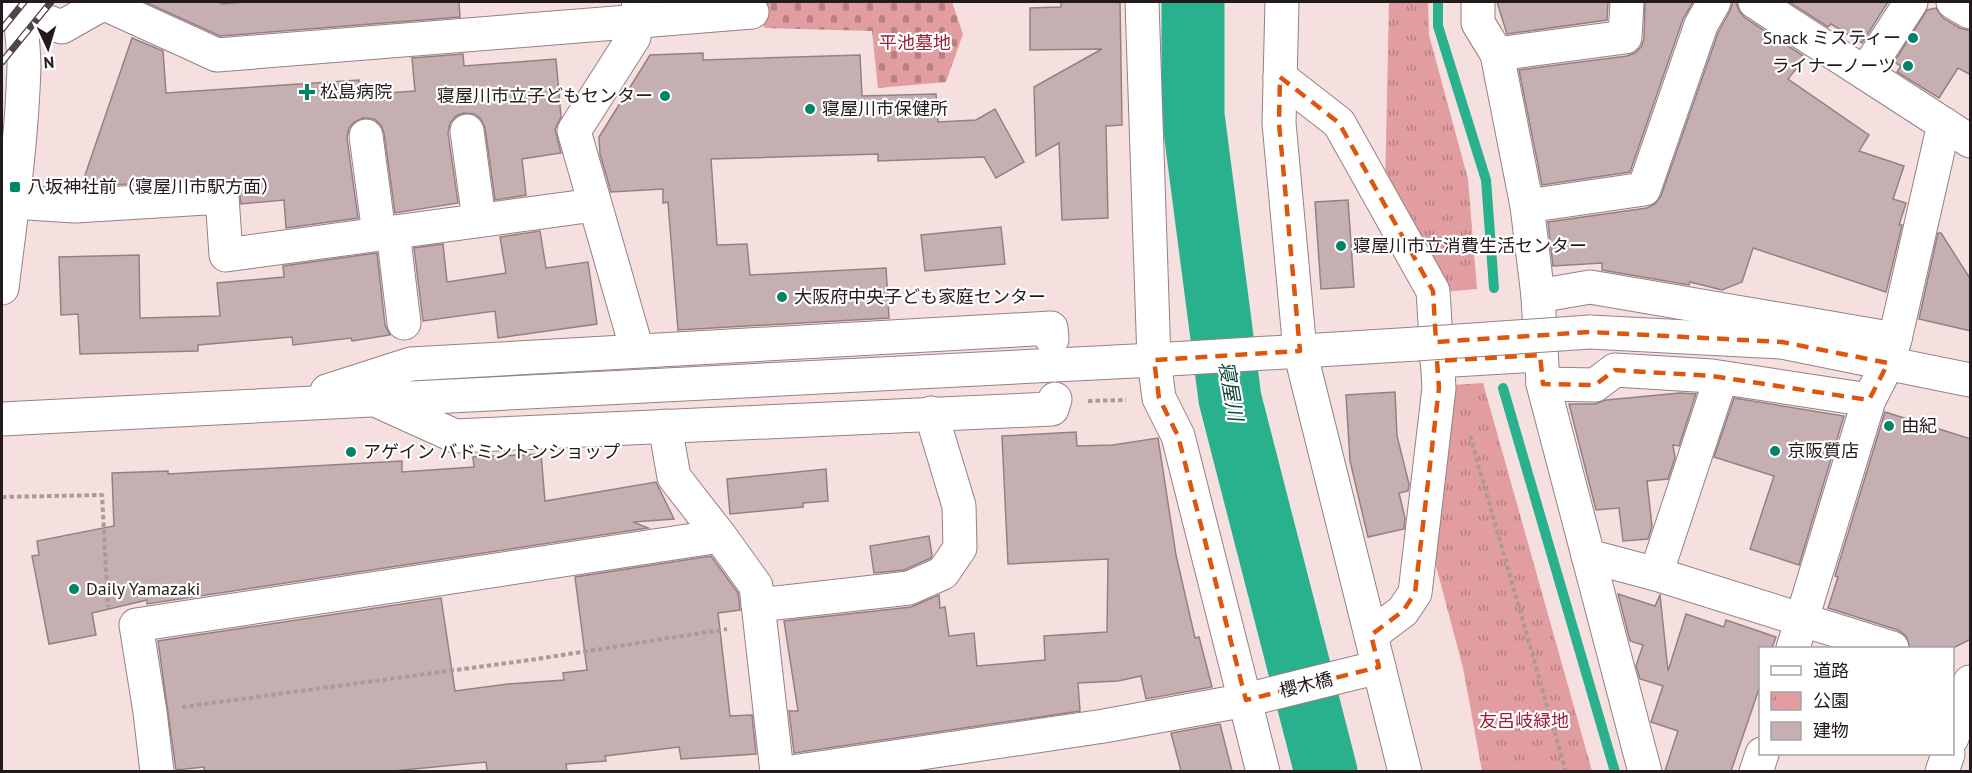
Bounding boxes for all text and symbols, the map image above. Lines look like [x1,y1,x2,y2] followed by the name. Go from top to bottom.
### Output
[18,18,78,78] north arrow
[1763,26,1901,49] place label: Snack ミスティー
[879,31,951,54] park label: 平池墓地
[1906,31,1920,45] marker: Snack ミスティー
[43,53,55,73] text: N
[1772,54,1896,77] place label: ライナーノーツ
[1901,59,1915,73] marker: ライナーノーツ
[320,80,392,103] place label: 松島病院
[298,83,316,101] marker: 松島病院
[437,84,653,107] place label: 寝屋川市立子どもセンター
[658,89,672,103] marker: 寝屋川市立子どもセンター
[822,97,948,120] place label: 寝屋川市保健所
[803,102,817,116] marker: 寝屋川市保健所
[27,175,279,198] place label: 八坂神社前（寝屋川市駅方面）
[8,180,22,194] marker: 八坂神社前（寝屋川市駅方面）
[1353,234,1587,257] place label: 寝屋川市立消費生活センター
[1334,239,1348,253] marker: 寝屋川市立消費生活センター
[794,285,1046,308] place label: 大阪府中央子ども家庭センター
[775,290,789,304] marker: 大阪府中央子ども家庭センター
[1213,359,1249,425] water label: 寝屋川
[1901,414,1937,437] place label: 由紀
[1882,419,1896,433] marker: 由紀
[1787,439,1859,462] place label: 京阪質店
[363,440,620,463] place label: アゲイン バドミントンショップ
[1768,444,1782,458] marker: 京阪質店
[344,445,358,459] marker: アゲイン バドミントンショップ
[86,577,200,600] place label: Daily Yamazaki
[67,582,81,596] marker: Daily Yamazaki
[1759,647,1954,755] legend
[1813,659,1849,682] text: 道路
[1277,667,1335,702] street label: 櫻木橋
[1813,689,1849,712] text: 公園
[1479,709,1569,732] park label: 友呂岐緑地
[1813,719,1849,742] text: 建物

